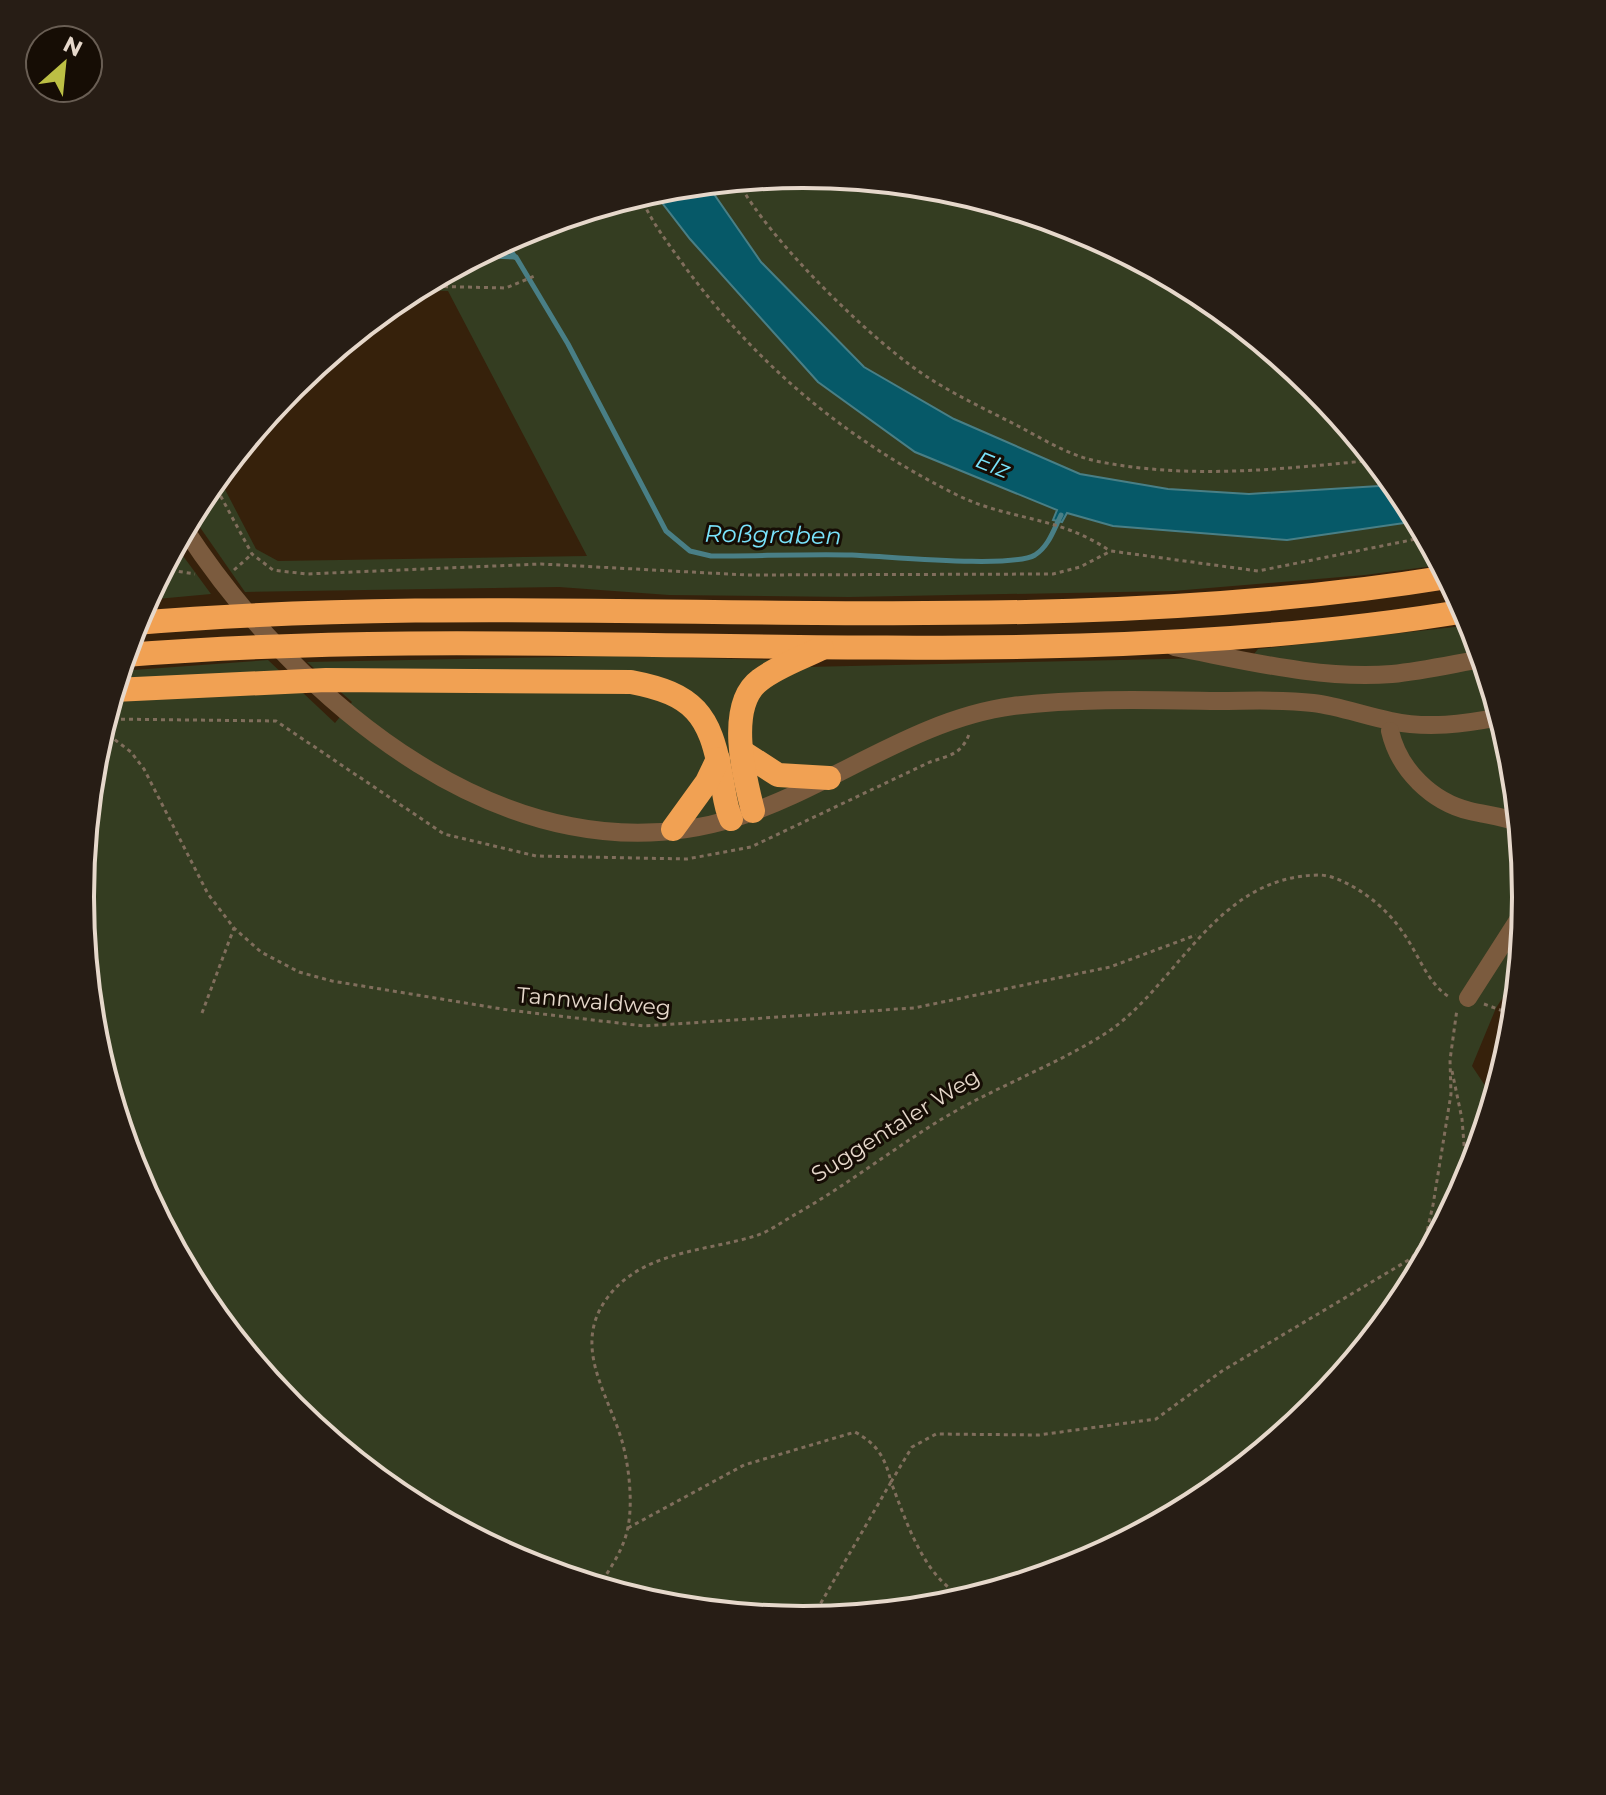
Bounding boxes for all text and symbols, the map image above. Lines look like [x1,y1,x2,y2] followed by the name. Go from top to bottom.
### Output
[24,24,104,104] north arrow
[59,31,87,63] text: N
[972,445,1015,485] water label: Elz
[704,519,842,550] water label: Roßgraben
[516,981,672,1022] street label: Tannwaldweg
[806,1063,984,1188] street label: Suggentaler Weg

